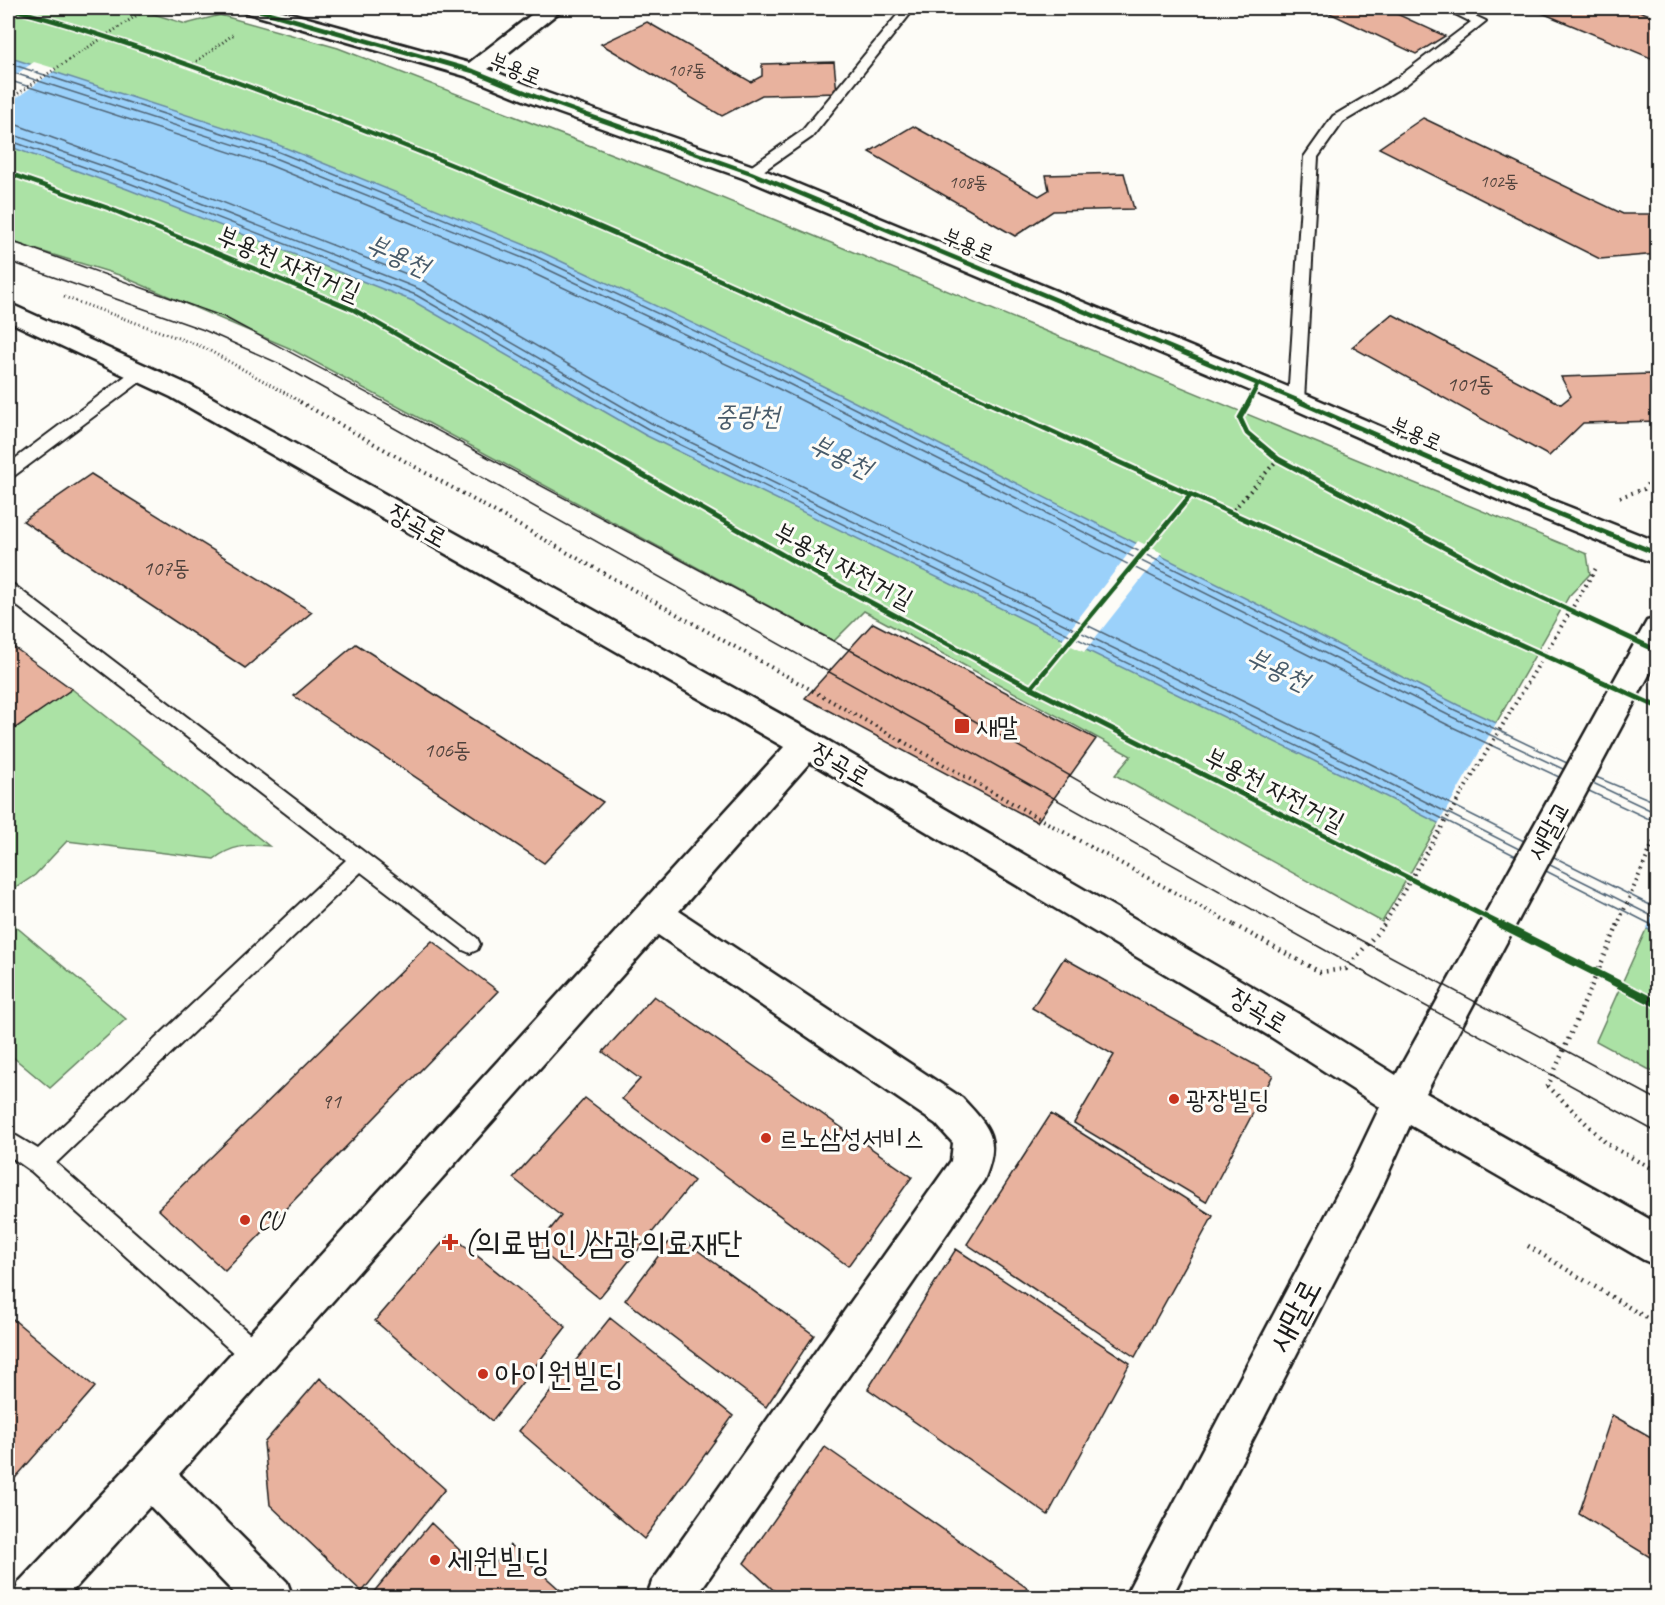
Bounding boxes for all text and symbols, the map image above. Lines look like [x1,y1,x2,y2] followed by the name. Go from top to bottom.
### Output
[486,46,545,92] street label: 부용로
[668,59,706,81] house number: 107동
[1480,170,1518,192] house number: 102동
[949,171,987,193] house number: 108동
[212,218,366,309] street label: 부용천 자전거길
[939,222,999,268] street label: 부용로
[361,226,437,285] water label: 부용천
[1446,370,1494,398] house number: 101동
[714,399,782,433] water label: 중랑천
[1387,410,1447,458] street label: 부용로
[804,426,880,487] water label: 부용천
[382,496,453,555] street label: 장곡로
[769,515,919,616] street label: 부용천 자전거길
[142,554,190,582] house number: 107동
[1241,639,1317,700] water label: 부용천
[976,710,1018,743] place label: 새말
[953,717,971,735] marker: 새말
[805,734,876,794] street label: 장곡로
[423,736,471,764] house number: 106동
[1199,740,1350,839] street label: 부용천 자전거길
[1519,795,1578,866] street label: 새말교
[1223,980,1294,1041] street label: 장곡로
[1186,1083,1270,1116] place label: 광장빌딩
[321,1087,342,1115] house number: 91
[1167,1092,1181,1106] marker: 광장빌딩
[778,1122,924,1155] place label: 르노삼성서비스
[759,1131,773,1145] marker: 르노삼성서비스
[257,1204,286,1237] place label: CU
[238,1213,252,1227] marker: CU
[464,1222,743,1263] place label: (의료법인)삼광의료재단
[441,1233,459,1251] marker: (의료법인)삼광의료재단
[1258,1272,1331,1359] street label: 새말로
[495,1354,624,1395] place label: 아이원빌딩
[476,1367,490,1381] marker: 아이원빌딩
[447,1540,550,1581] place label: 세원빌딩
[428,1553,442,1567] marker: 세원빌딩

